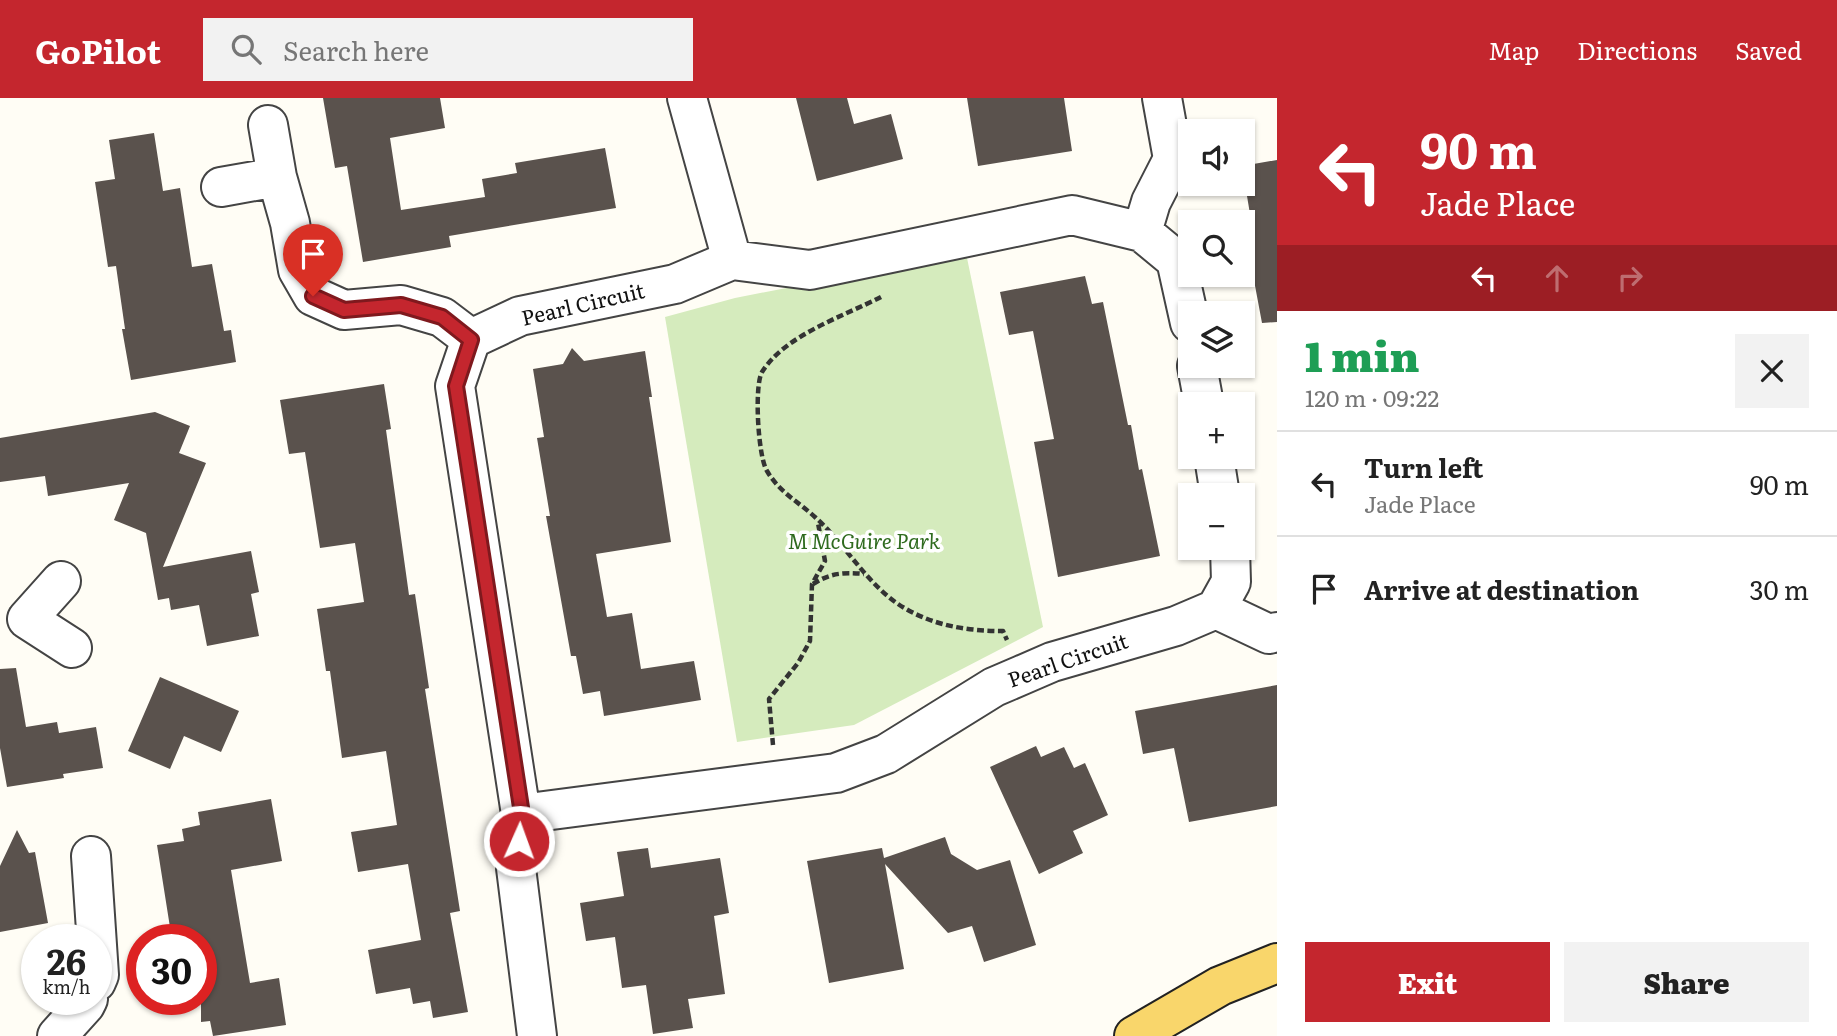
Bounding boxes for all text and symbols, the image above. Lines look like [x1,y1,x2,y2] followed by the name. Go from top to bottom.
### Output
[203,18,693,81] search box
[35,25,161,74] text: GoPilot
[227,30,265,68] icon: search
[283,30,429,69] text: Search here
[1488,32,1539,67] text: Map
[1577,32,1697,67] text: Directions
[1735,32,1802,67] text: Saved
[1420,111,1537,184] text: 90 m
[1178,119,1255,560] map controls
[1178,119,1255,196] button: sound
[1305,126,1396,217] icon: left
[1420,178,1575,226] text: Jade Place
[1178,210,1255,287] button: search
[283,224,343,296] pin
[294,235,332,273] icon: arrive
[1465,259,1503,297] icon: left
[1538,259,1576,297] icon: ahead
[1611,259,1649,297] icon: right
[518,273,648,332] street label: Pearl Circuit
[1178,301,1255,378] button: layers
[1305,323,1420,385] text: 1 min
[1735,334,1809,408] button: close
[1305,380,1439,414] text: 120 m · 09:22
[1178,392,1255,469] button: +
[1364,447,1483,486] text: Turn left
[1750,464,1809,503] text: 90 m
[1305,465,1343,503] icon: left
[1178,483,1255,560] button: −
[1364,486,1476,520] text: Jade Place
[788,524,941,555] park label: M McGuire Park
[1364,569,1639,608] text: Arrive at destination
[1749,569,1809,608] text: 30 m
[1305,570,1343,608] icon: arrive
[1003,623,1132,694] street label: Pearl Circuit
[482,804,556,878] position arrow
[126,924,217,1015] speed limit sign: 30
[47,934,86,986] text: 26
[1305,942,1550,1022] button: Exit
[1564,942,1809,1022] button: Share
[43,973,90,1000] text: km/h

